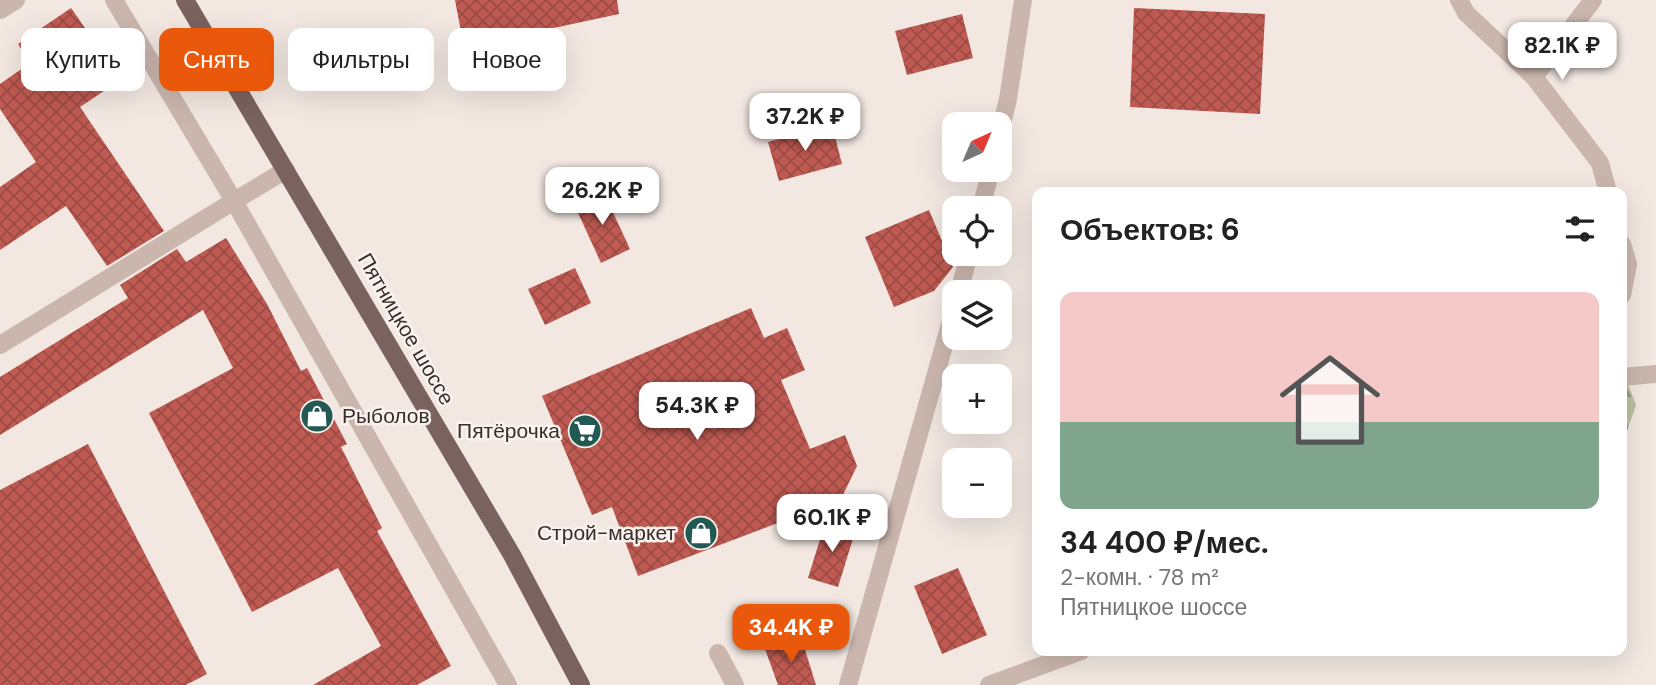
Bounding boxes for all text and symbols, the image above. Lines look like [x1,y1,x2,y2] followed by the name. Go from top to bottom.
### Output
[1497,22,1627,82] pin: 82.1K ₽
[21,28,145,91] chip: Купить
[159,28,274,91] chip: Снять
[288,28,434,91] chip: Фильтры
[448,28,566,91] chip: Новое
[1524,30,1600,60] text: 82.1K ₽
[740,94,870,153] pin: 37.2K ₽
[765,101,845,131] text: 37.2K ₽
[942,112,1012,182] north arrow
[942,112,1012,518] map controls
[537,168,667,227] pin: 26.2K ₽
[561,175,643,205] text: 26.2K ₽
[942,196,1012,266] button: locate
[1060,210,1240,249] text: Объектов: 6
[1561,210,1599,248] icon: filters
[351,248,461,410] street label: Пятницкое шоссе
[942,280,1012,350] button: layers
[1267,337,1393,463] icon: home
[942,364,1012,434] button: +
[632,382,762,442] pin: 54.3K ₽
[655,390,739,420] text: 54.3K ₽
[298,397,336,435] shop icon: Рыболов
[342,402,430,430] place label: Рыболов
[566,412,604,450] supermarket icon: Пятёрочка
[457,417,560,445] place label: Пятёрочка
[942,448,1012,518] button: −
[767,494,897,554] pin: 60.1K ₽
[793,502,871,532] text: 60.1K ₽
[682,514,720,552] shop icon: Строй-маркет
[537,519,676,547] place label: Строй-маркет
[1060,523,1269,562] text: 34 400 ₽/мес.
[1060,562,1219,592] text: 2-комн. · 78 m²
[1060,592,1247,622] text: Пятницкое шоссе
[726,604,856,664] pin: 34.4K ₽
[748,612,834,642] text: 34.4K ₽

